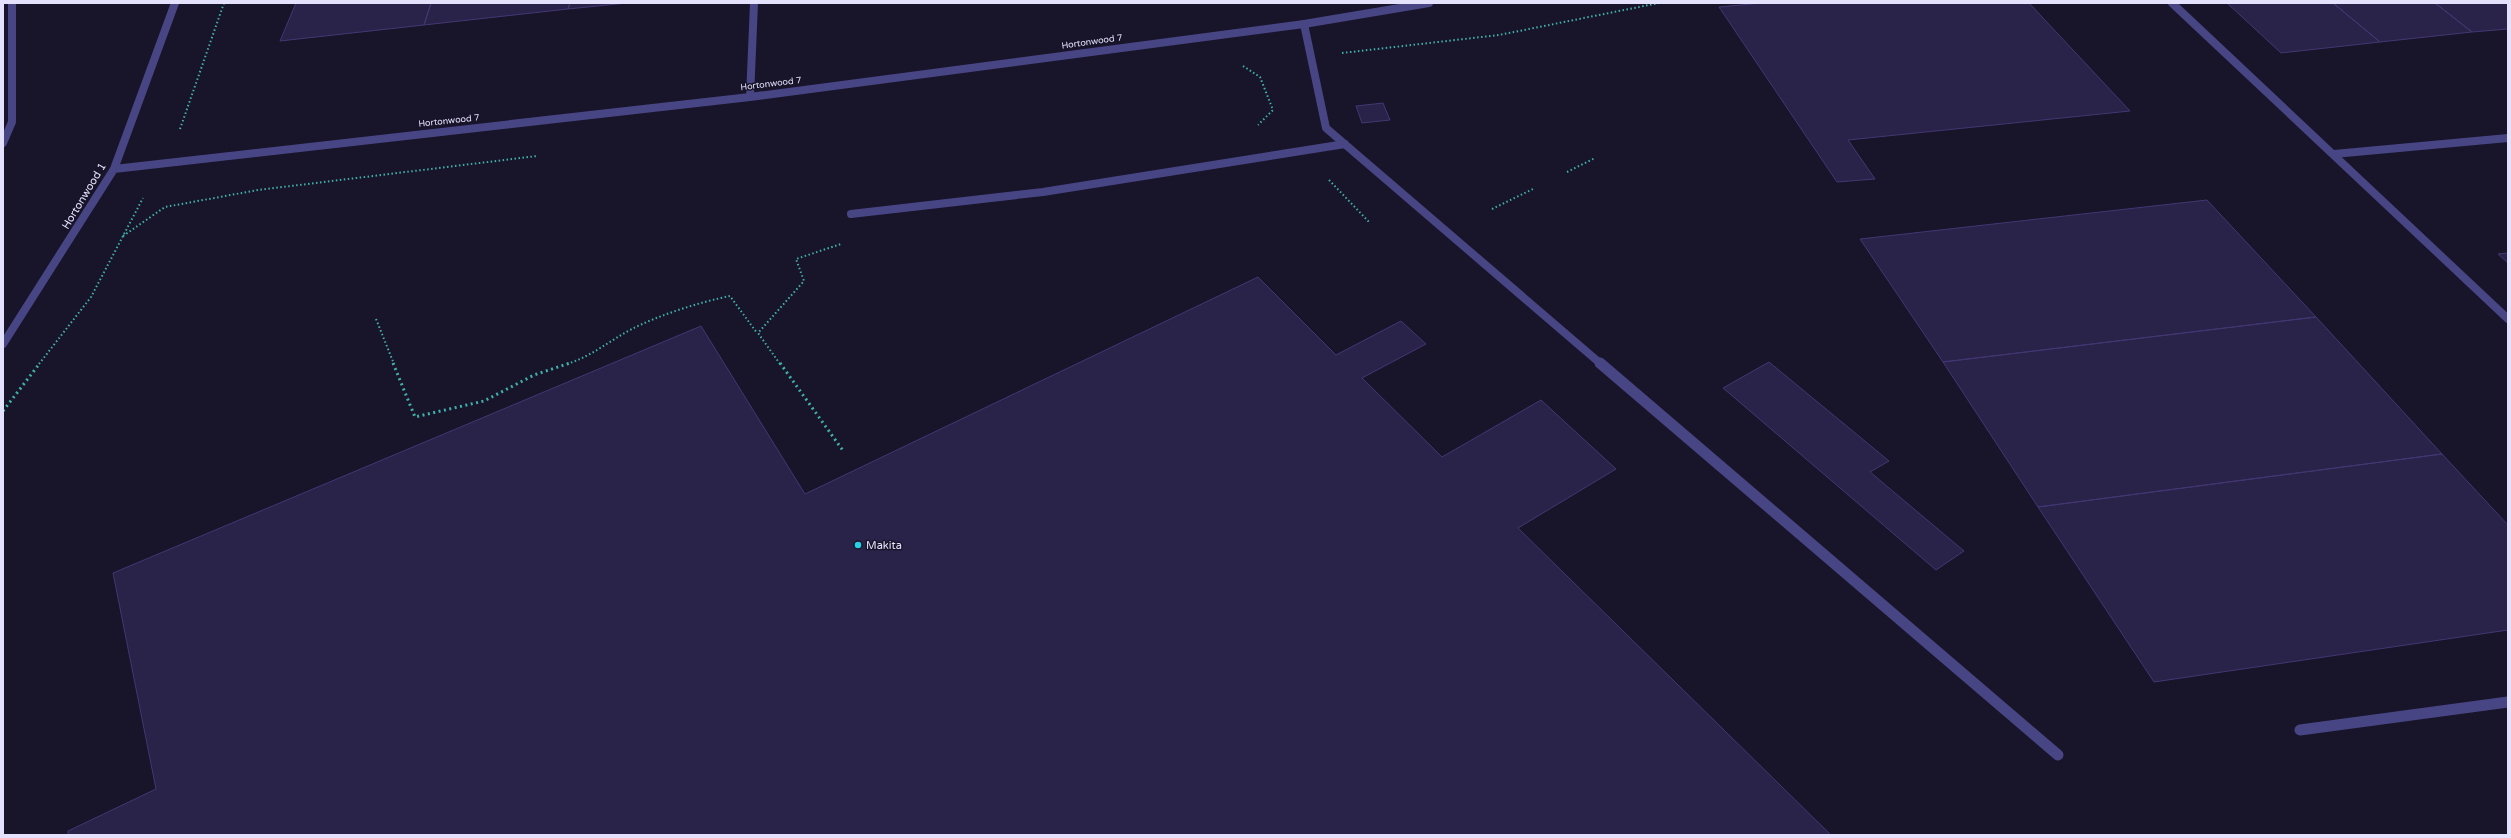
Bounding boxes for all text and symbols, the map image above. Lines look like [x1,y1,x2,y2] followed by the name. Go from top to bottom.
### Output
[1061,32,1124,52] street label: Hortonwood 7
[740,75,803,93] street label: Hortonwood 7
[418,112,481,130] street label: Hortonwood 7
[59,160,109,232] street label: Hortonwood 1
[866,539,902,552] place label: Makita
[853,540,863,550] marker: Makita

